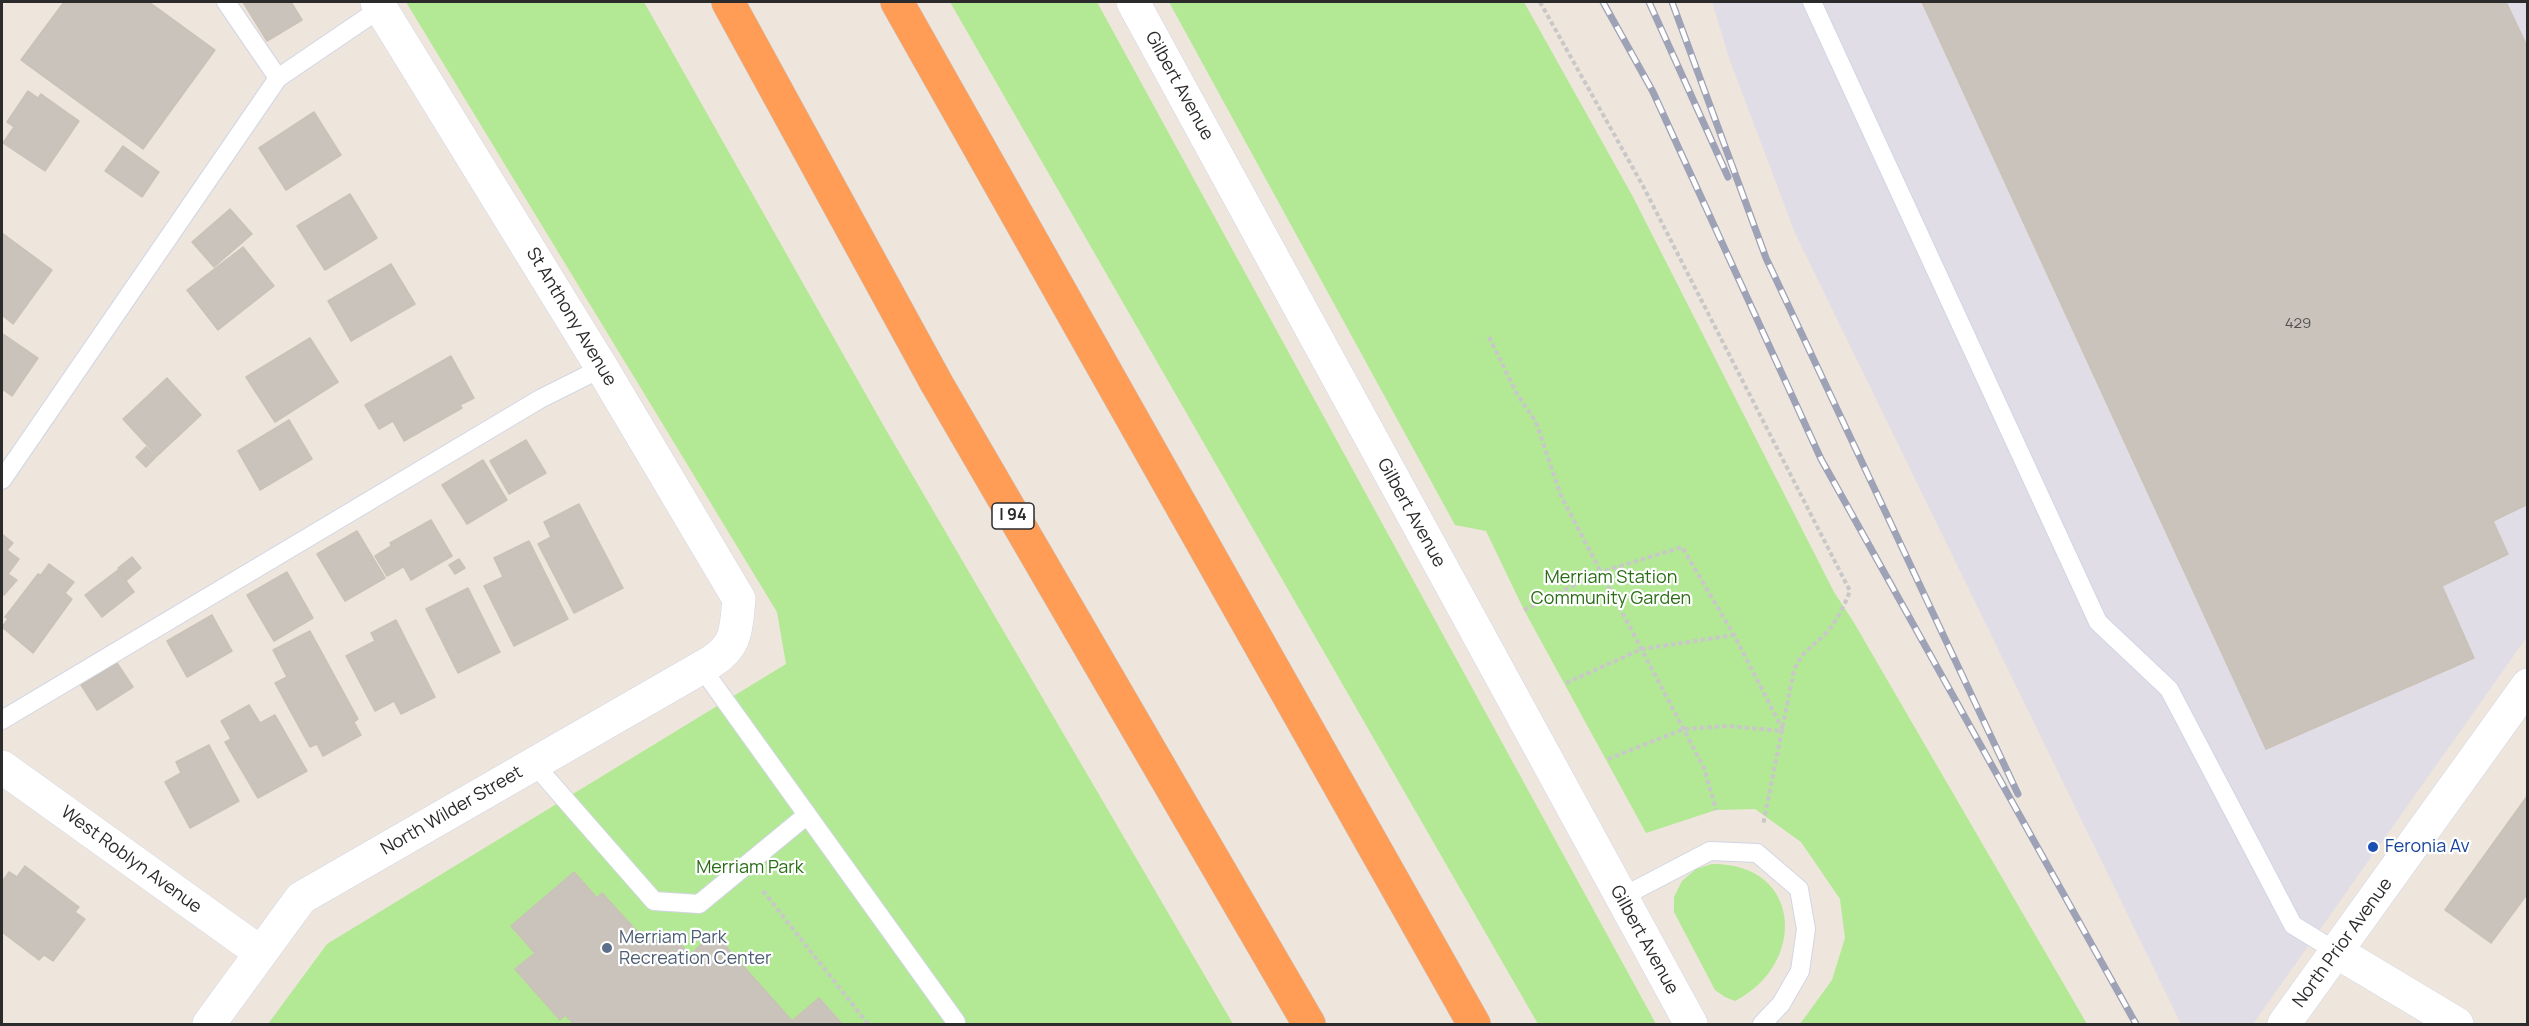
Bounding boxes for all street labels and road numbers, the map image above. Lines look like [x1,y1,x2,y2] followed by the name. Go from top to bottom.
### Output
[1140,28,1218,144] street label: Gilbert Avenue
[521,244,621,390] street label: St Anthony Avenue
[1372,455,1450,571] street label: Gilbert Avenue
[992,503,1034,529] road number: I 94
[377,762,527,860] street label: North Wilder Street
[56,802,206,918] street label: West Roblyn Avenue
[2289,874,2397,1012] street label: North Prior Avenue
[1605,882,1683,998] street label: Gilbert Avenue

